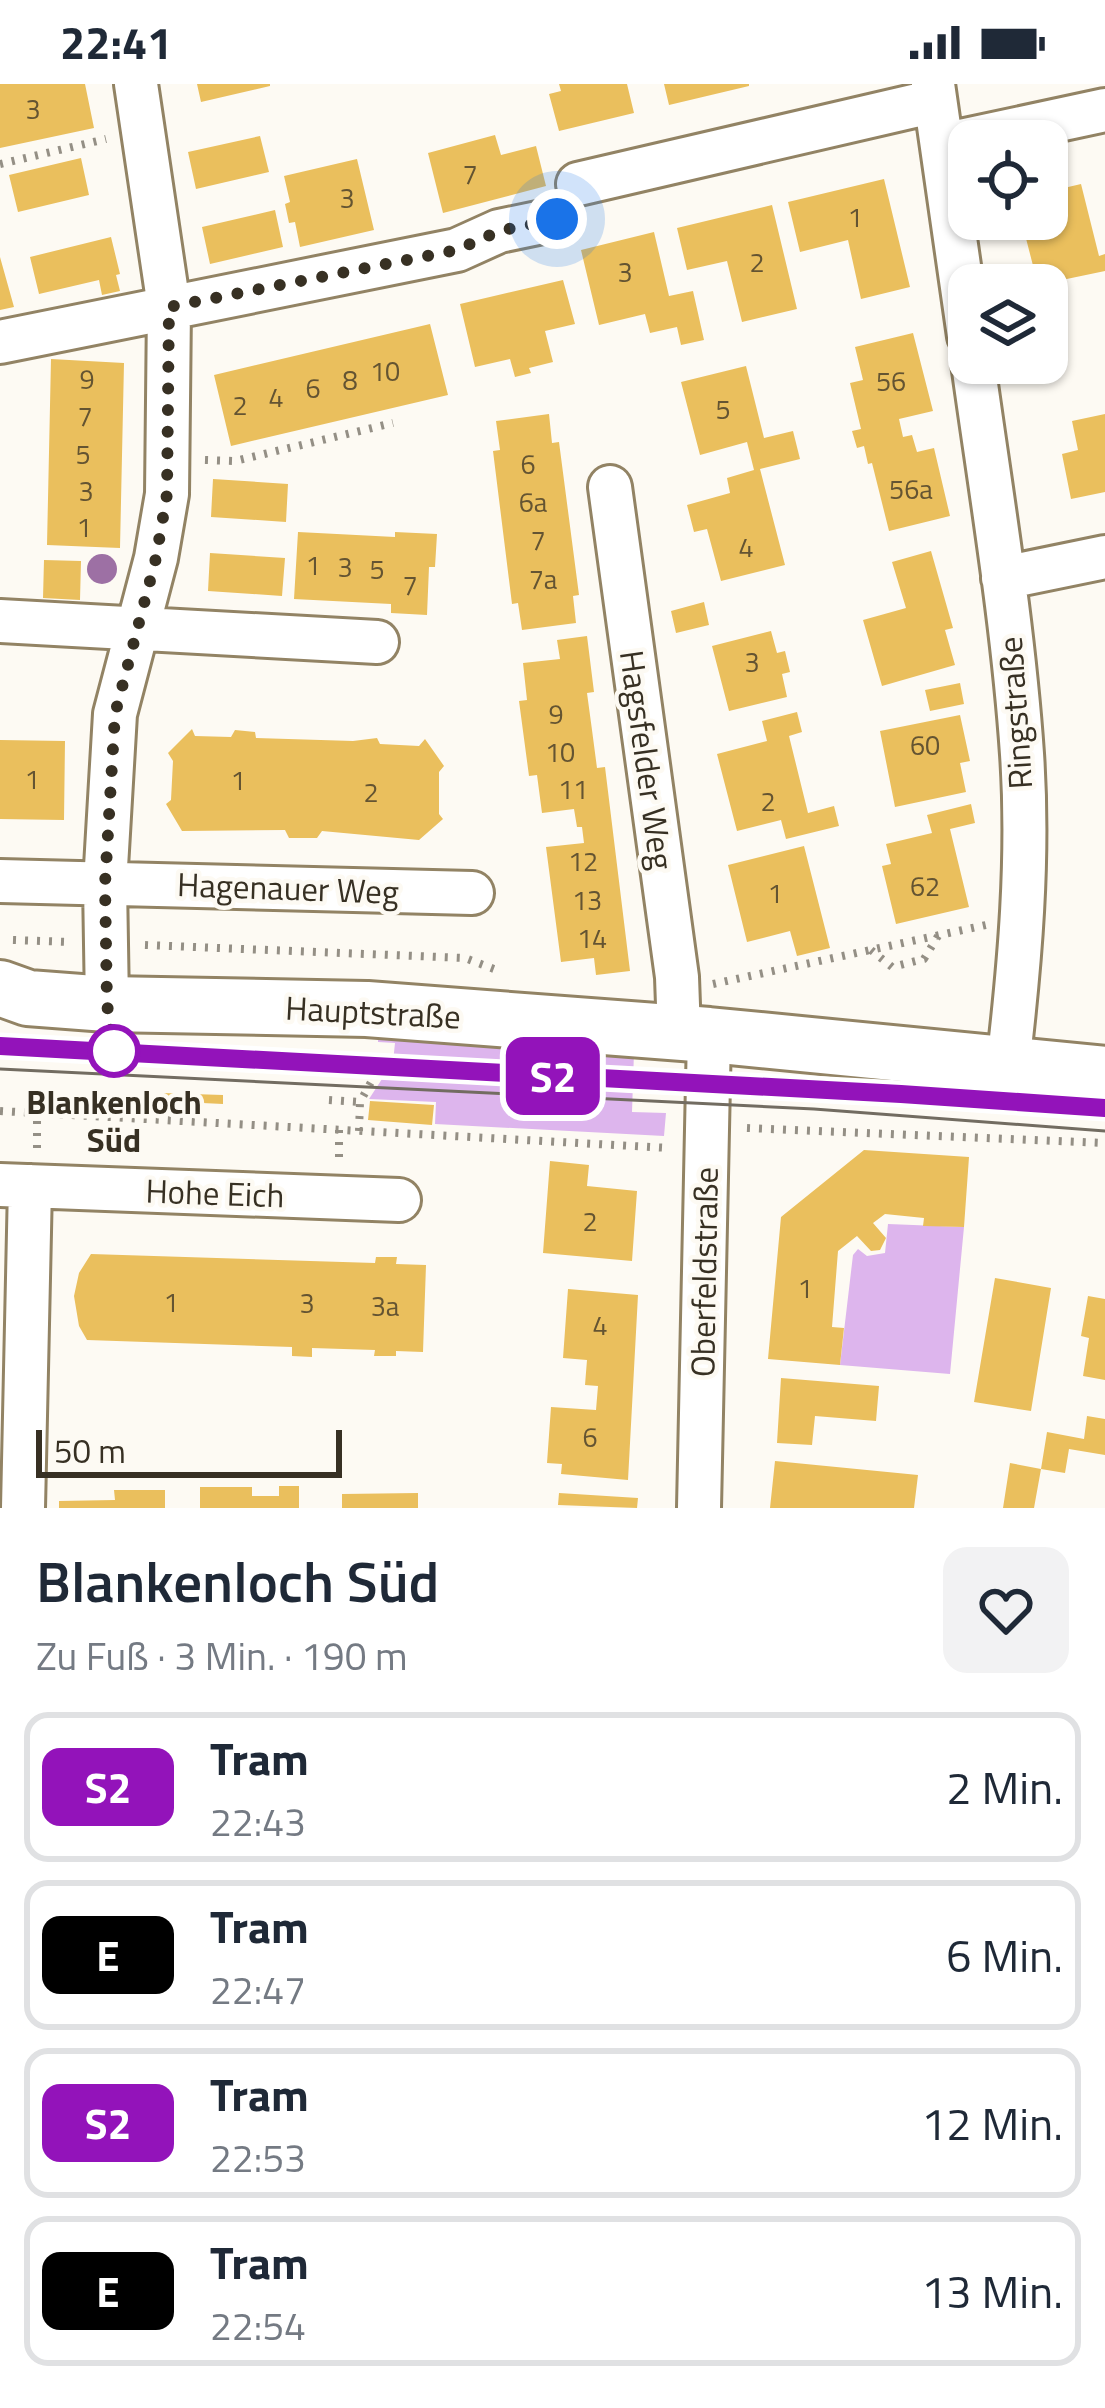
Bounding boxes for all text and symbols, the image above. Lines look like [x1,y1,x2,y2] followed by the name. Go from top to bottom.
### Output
[60,8,172,76] text: 22:41
[25,88,41,129] house number: 3
[948,120,1068,384] map controls
[948,120,1068,240] button: locate
[462,153,478,194] house number: 7
[339,177,355,218] house number: 3
[527,189,587,249] your location
[847,196,863,237] house number: 1
[749,241,765,282] house number: 2
[617,251,633,292] house number: 3
[948,264,1068,384] button: layers
[370,350,400,391] house number: 10
[79,358,95,399] house number: 9
[342,359,358,400] house number: 8
[876,360,906,401] house number: 56
[305,367,321,408] house number: 6
[268,376,284,417] house number: 4
[232,384,248,425] house number: 2
[715,388,731,429] house number: 5
[77,395,93,436] house number: 7
[75,433,91,474] house number: 5
[520,443,536,484] house number: 6
[889,468,933,509] house number: 56a
[78,470,94,511] house number: 3
[519,481,548,522] house number: 6a
[76,506,92,547] house number: 1
[530,519,546,560] house number: 7
[738,526,754,567] house number: 4
[305,544,321,585] house number: 1
[337,546,353,587] house number: 3
[369,548,385,589] house number: 5
[529,558,558,599] house number: 7a
[402,564,418,605] house number: 7
[985,635,1045,791] street label: Ringstraße
[744,641,760,682] house number: 3
[607,647,687,873] street label: Hagsfelder Weg
[548,693,564,734] house number: 9
[910,724,940,765] house number: 60
[545,731,575,772] house number: 10
[24,758,40,799] house number: 1
[230,759,246,800] house number: 1
[558,768,588,809] house number: 11
[363,771,379,812] house number: 2
[760,780,776,821] house number: 2
[568,840,598,881] house number: 12
[176,859,400,917] street label: Hagenauer Weg
[910,865,940,906] house number: 62
[767,872,783,913] house number: 1
[572,879,602,920] house number: 13
[577,917,607,958] house number: 14
[284,982,462,1042] street label: Hauptstraße
[89,1026,139,1076] marker: Blankenloch Süd
[499,1037,607,1115] line badge: S2
[530,1044,576,1108] text: S2
[26,1077,202,1165] place label: Blankenloch Süd
[145,1166,285,1220] street label: Hohe Eich
[677,1167,731,1377] street label: Oberfeldstraße
[582,1200,598,1241] house number: 2
[797,1267,813,1308] house number: 1
[163,1281,179,1322] house number: 1
[299,1282,315,1323] house number: 3
[371,1285,400,1326] house number: 3a
[592,1304,608,1345] house number: 4
[582,1416,598,1457] house number: 6
[36,1424,342,1477] scale bar
[54,1426,126,1476] text: 50 m
[36,1537,439,1624] text: Blankenloch Süd
[943,1547,1069,1673] button: heart
[36,1626,408,1685] text: Zu Fuß · 3 Min. · 190 m
[210,1724,309,1792] text: Tram
[946,1753,1063,1821] text: 2 Min.
[85,1755,131,1819] text: S2
[210,1792,306,1851] text: 22:43
[210,1892,309,1960] text: Tram
[946,1921,1063,1989] text: 6 Min.
[96,1923,120,1987] text: E
[210,1960,306,2019] text: 22:47
[210,2060,309,2128] text: Tram
[921,2089,1063,2157] text: 12 Min.
[85,2091,131,2155] text: S2
[210,2128,306,2187] text: 22:53
[210,2228,309,2296] text: Tram
[921,2257,1063,2325] text: 13 Min.
[96,2259,120,2323] text: E
[210,2296,306,2355] text: 22:54

